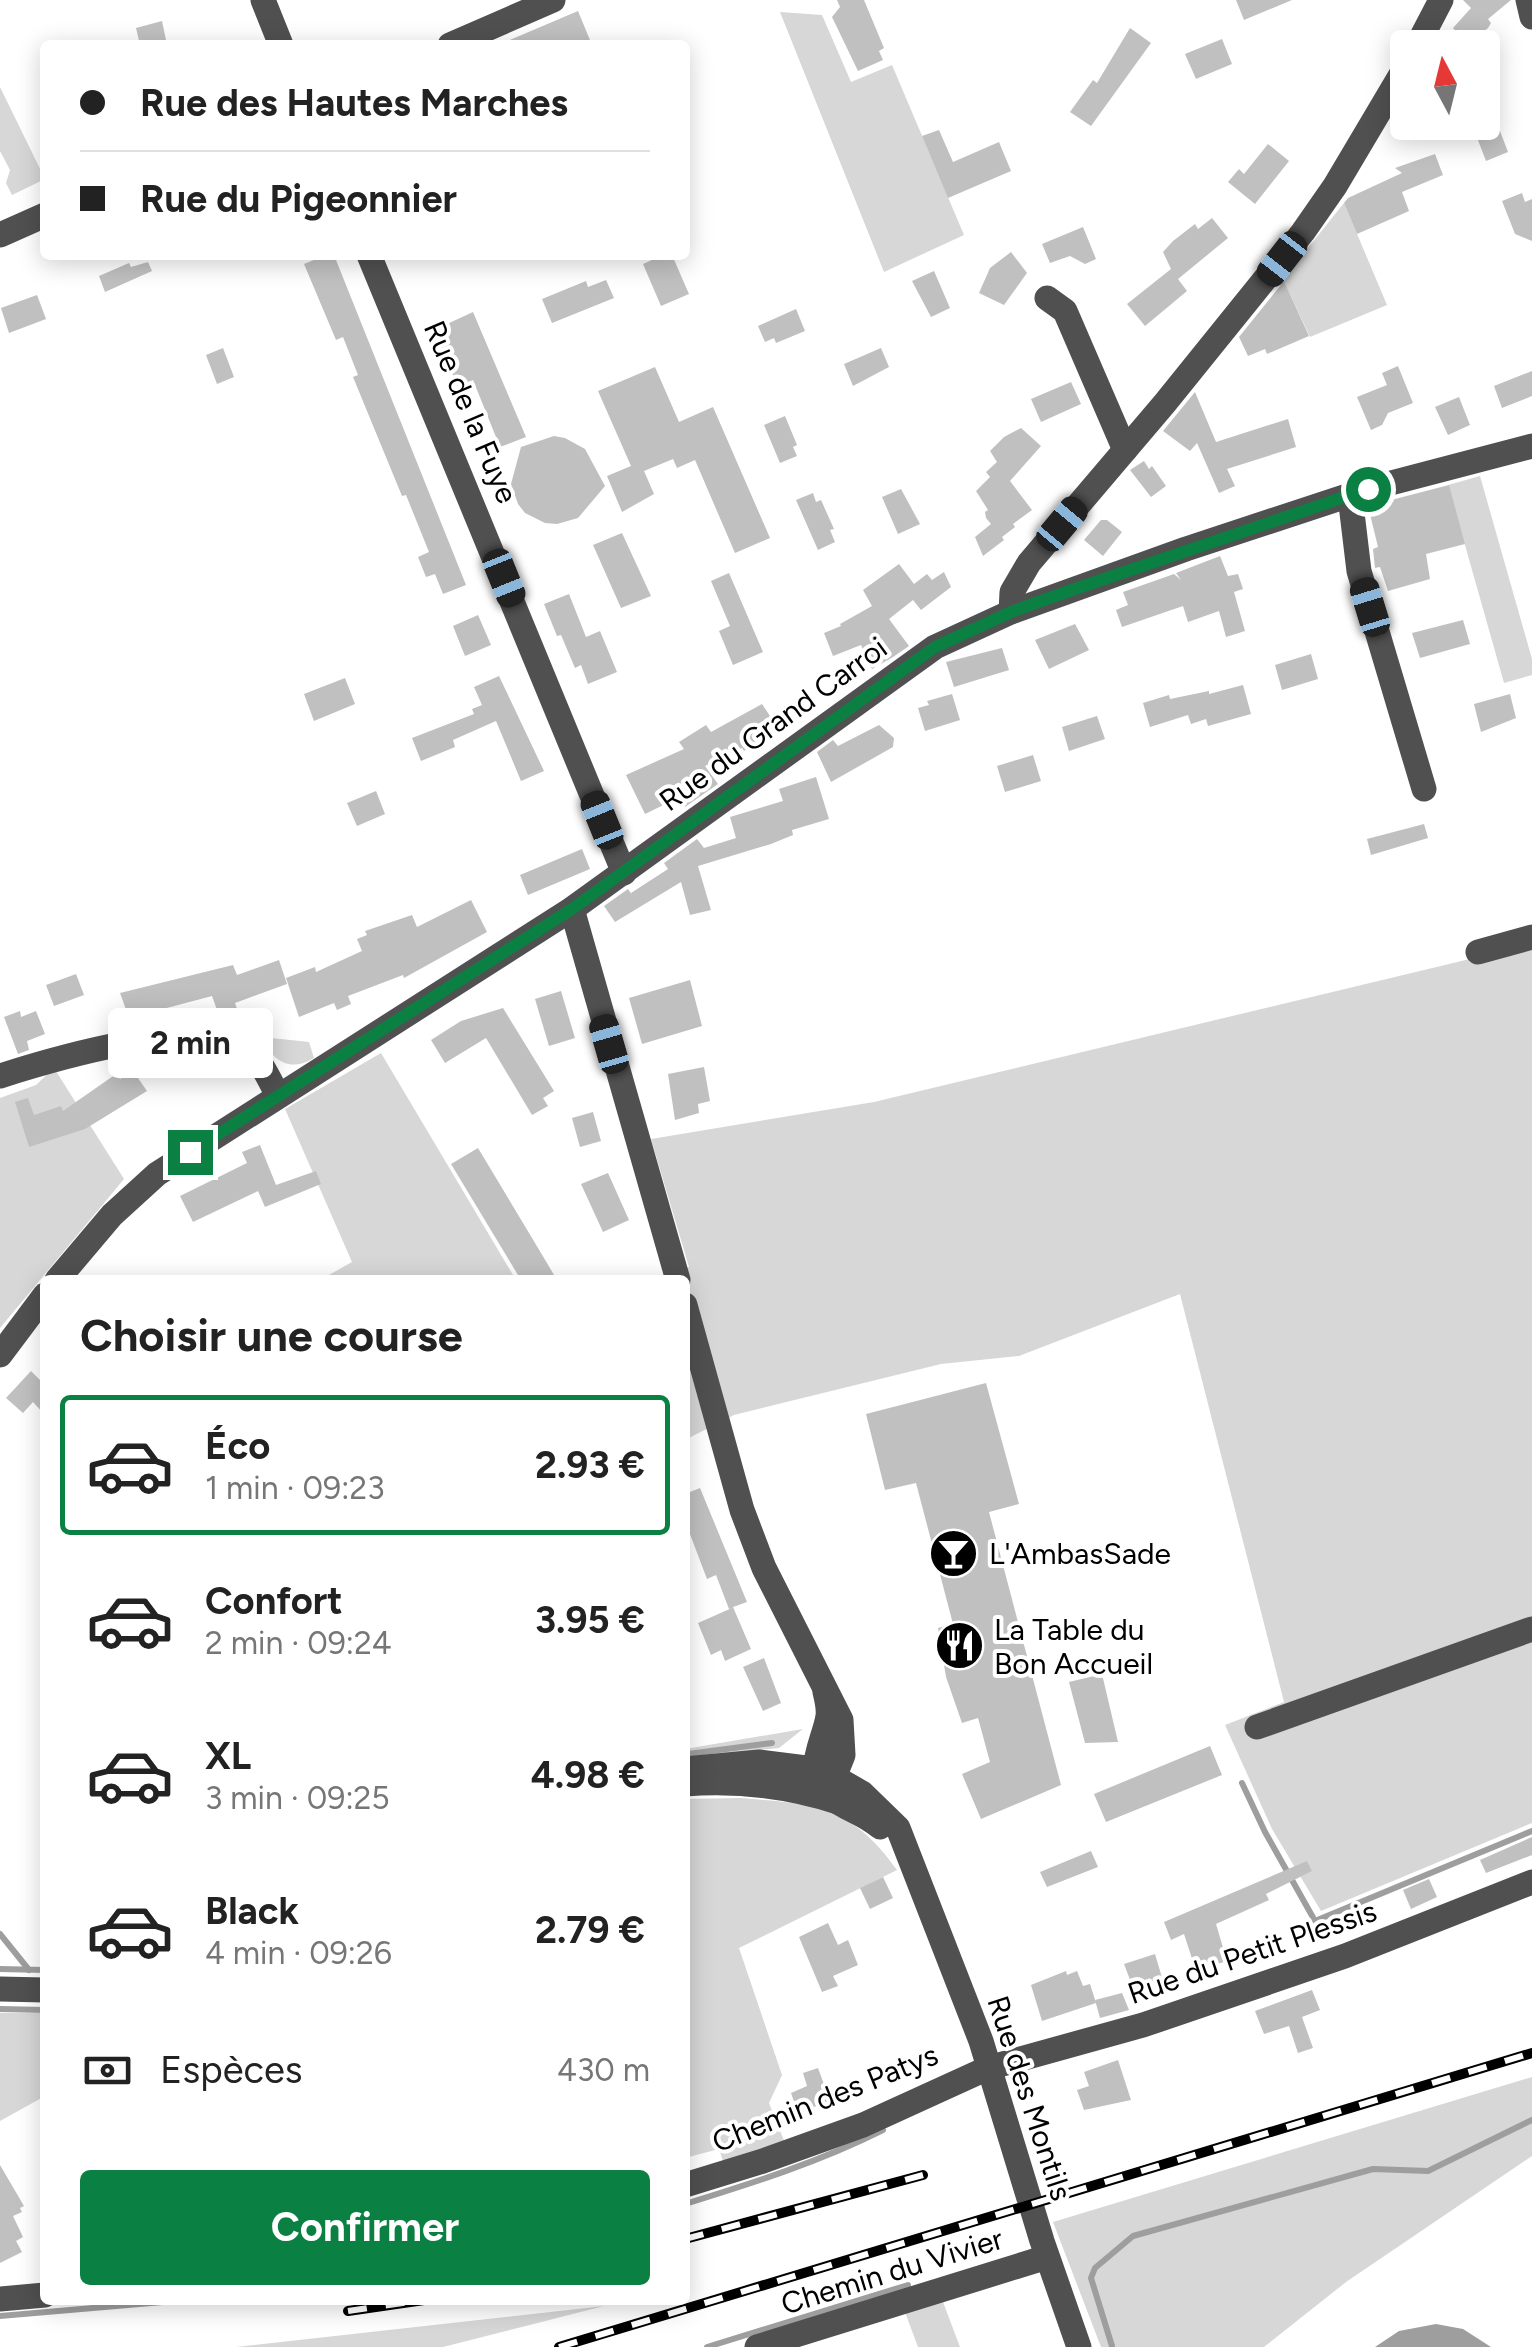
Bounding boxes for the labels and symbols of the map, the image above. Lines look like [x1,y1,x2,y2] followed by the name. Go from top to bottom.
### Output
[1390,30,1500,140] north arrow
[1252,226,1312,292] car
[416,315,526,509] street label: Rue de la Fuye
[1346,467,1391,512] route start
[1031,491,1093,557] car
[479,545,529,611] car
[1347,574,1393,640] car
[652,629,894,819] street label: Rue du Grand Carroi
[577,787,627,853] car
[108,1007,272,1077] callout: 2 min
[586,1011,632,1077] car
[168,1130,213,1175] route end
[928,1527,980,1579] bar icon: L'AmbasSade
[989,1535,1171,1572] place label: L'AmbasSade
[994,1611,1153,1682] place label: La Table du Bon Accueil
[933,1620,985,1672] restaurant icon: La Table du Bon Accueil
[1123,1892,1381,2012] street label: Rue du Petit Plessis
[979,1991,1081,2205] street label: Rue des Montils
[707,2036,943,2160] street label: Chemin des Patys
[777,2220,1007,2322] street label: Chemin du Vivier

